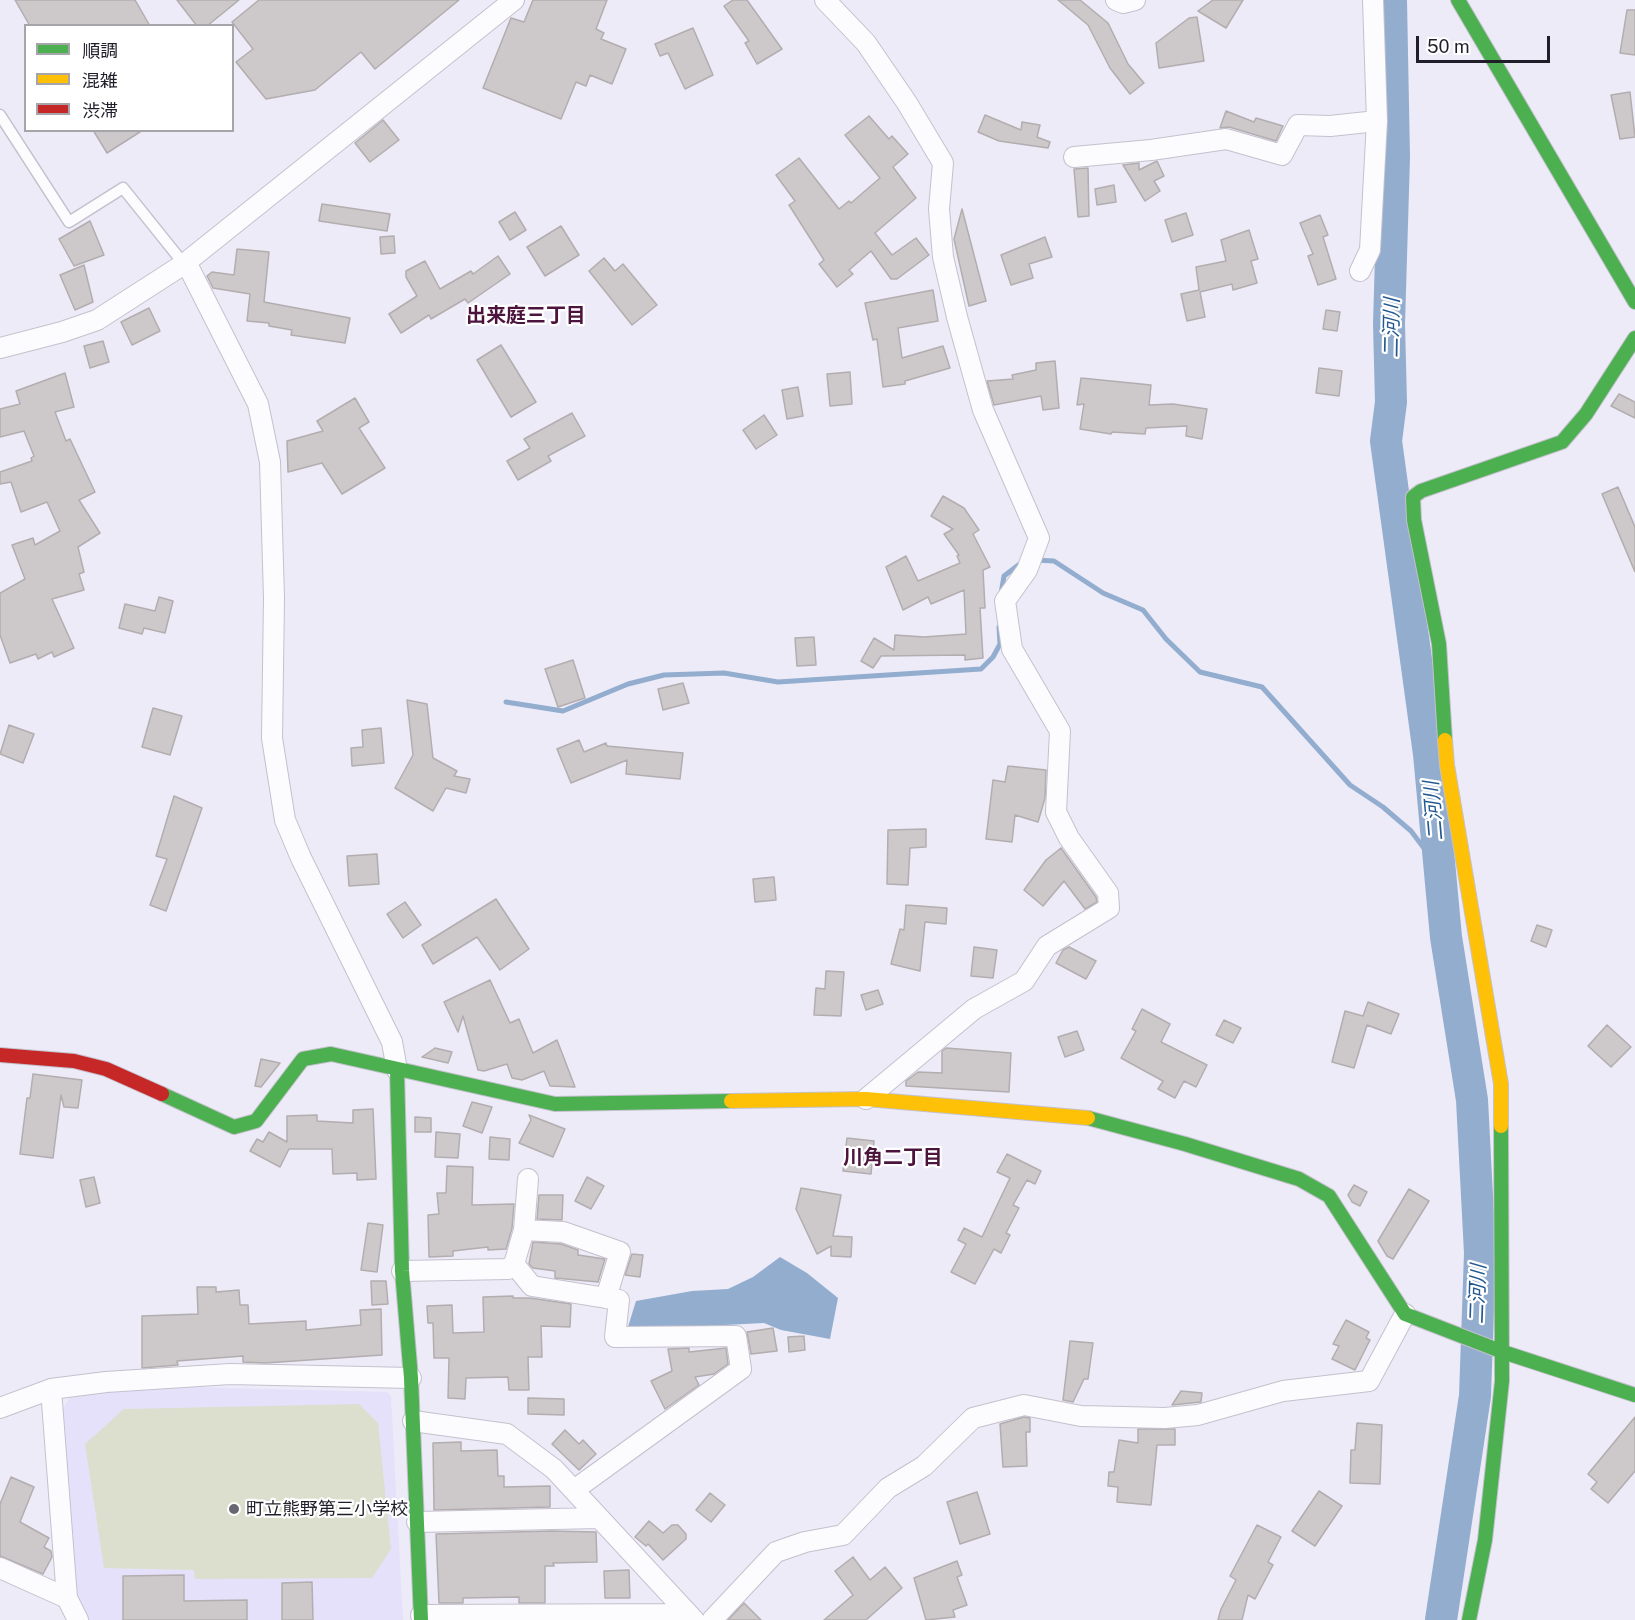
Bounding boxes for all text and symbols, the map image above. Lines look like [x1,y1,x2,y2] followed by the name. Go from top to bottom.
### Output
[24,24,234,132] legend
[1419,24,1552,62] scale bar
[1427,36,1470,57] text: 50 m
[82,40,118,61] text: 順調
[82,70,118,91] text: 混雑
[82,100,118,121] text: 渋滞
[1379,298,1405,358] water label: 二河川
[466,304,586,328] district label: 出来庭三丁目
[1419,780,1449,842] water label: 二河川
[843,1146,943,1170] district label: 川角二丁目
[1465,1264,1491,1324] water label: 二河川
[246,1498,408,1520] place label: 町立熊野第三小学校
[227,1502,241,1516] marker: 町立熊野第三小学校

